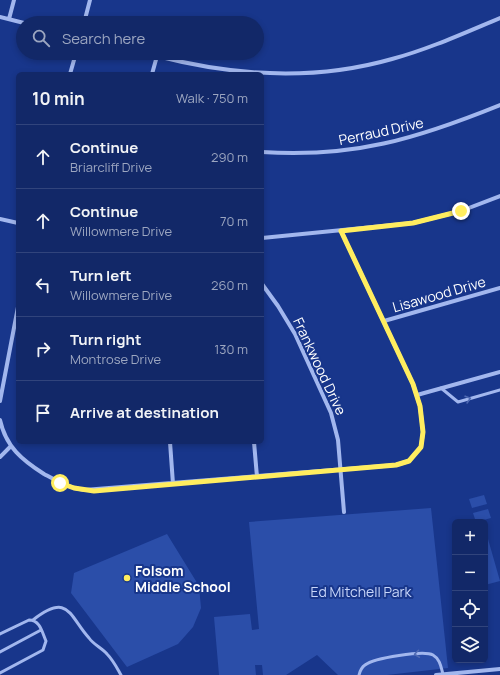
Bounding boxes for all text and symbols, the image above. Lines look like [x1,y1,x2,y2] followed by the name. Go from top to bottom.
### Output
[16,16,264,60] search box
[30,27,52,49] icon: search
[62,28,145,49] text: Search here
[32,87,85,110] text: 10 min
[176,89,248,107] text: Walk · 750 m
[337,113,425,149] street label: Perraud Drive
[70,137,138,158] text: Continue
[32,146,54,168] icon: ahead
[211,148,248,166] text: 290 m
[70,158,152,176] text: Briarcliff Drive
[70,201,138,222] text: Continue
[452,202,470,220] route end
[32,210,54,232] icon: ahead
[220,212,248,230] text: 70 m
[70,222,172,240] text: Willowmere Drive
[70,265,132,286] text: Turn left
[390,272,488,316] street label: Lisawood Drive
[32,274,54,296] icon: left
[211,276,248,294] text: 260 m
[70,286,172,304] text: Willowmere Drive
[289,314,351,418] street label: Frankwood Drive
[70,329,141,350] text: Turn right
[32,338,54,360] icon: right
[214,340,248,358] text: 130 m
[70,350,161,368] text: Montrose Drive
[464,395,471,404] one-way arrow
[32,402,54,424] icon: arrive
[70,402,219,423] text: Arrive at destination
[51,474,69,492] route start
[452,519,488,663] map controls
[452,519,488,555] button: +
[452,555,488,591] button: −
[135,561,231,596] place label: Folsom Middle School
[122,573,132,583] marker: Folsom Middle School
[311,582,413,601] park label: Ed Mitchell Park
[452,591,488,627] button: locate
[452,627,488,663] button: layers
[414,649,420,658] one-way arrow

